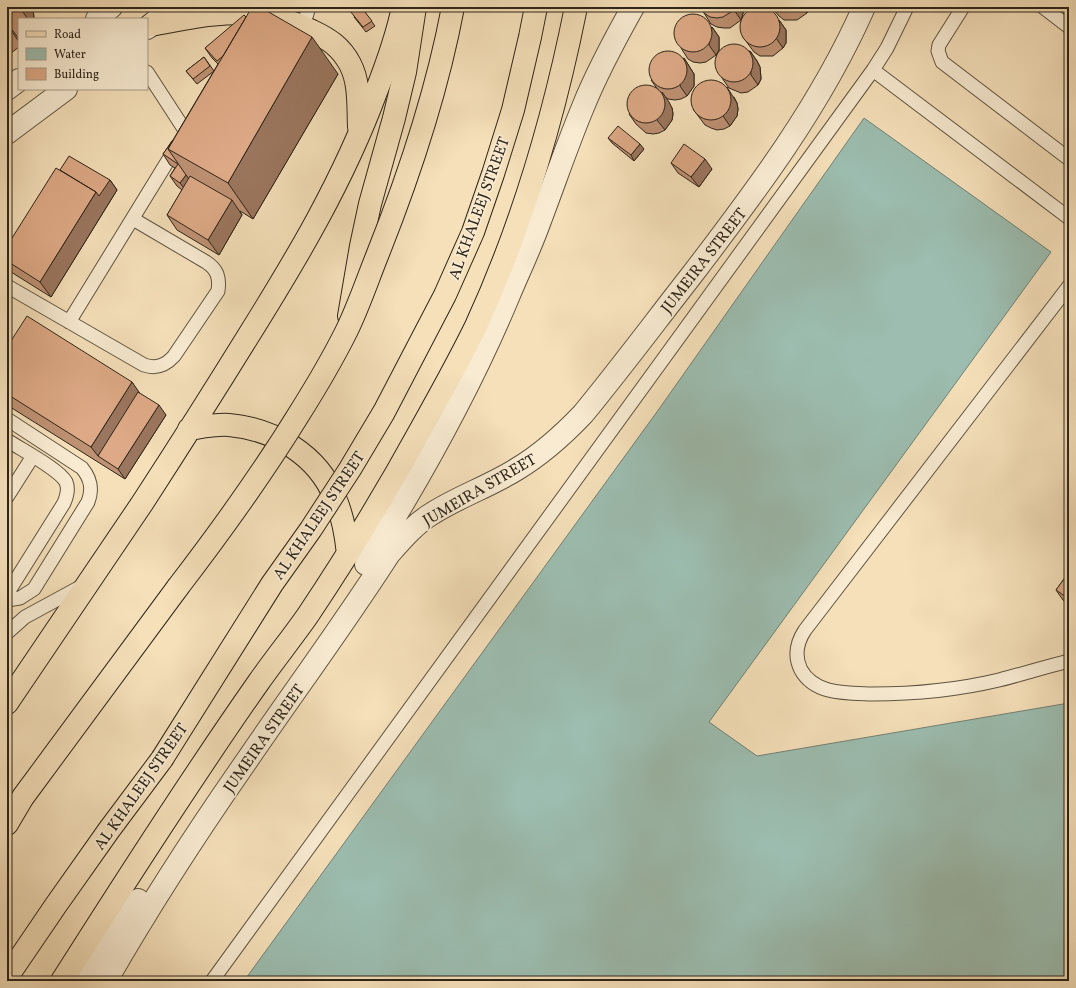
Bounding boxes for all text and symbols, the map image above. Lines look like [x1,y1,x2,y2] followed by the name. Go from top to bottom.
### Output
[18,18,148,90] legend
[54,27,81,43] text: Road
[54,47,86,63] text: Water
[54,67,99,83] text: Building
[444,134,516,283] street label: AL KHALEEJ STREET
[657,204,753,318] street label: JUMEIRA STREET
[268,448,371,585] street label: AL KHALEEJ STREET
[419,449,541,532] street label: JUMEIRA STREET
[219,680,310,798] street label: JUMEIRA STREET
[89,719,194,855] street label: AL KHALEEJ STREET

